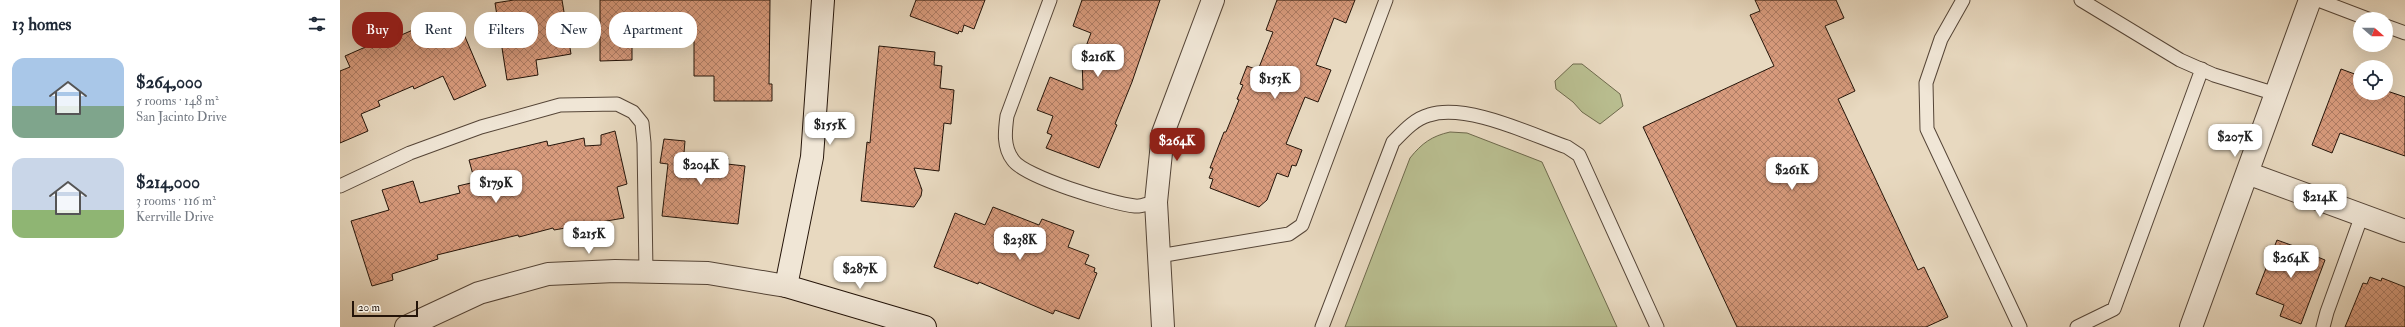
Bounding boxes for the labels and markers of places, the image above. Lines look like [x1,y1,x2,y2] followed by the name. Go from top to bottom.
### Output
[1070,44,1126,78] pin: $216K
[1247,66,1303,100] pin: $153K
[802,112,858,146] pin: $155K
[2207,124,2263,158] pin: $207K
[1149,128,1205,162] pin: $264K
[673,152,729,186] pin: $204K
[1764,157,1820,191] pin: $261K
[468,170,524,204] pin: $179K
[2292,184,2348,218] pin: $214K
[561,221,617,255] pin: $215K
[992,227,1048,261] pin: $238K
[2263,245,2319,279] pin: $264K
[832,256,888,290] pin: $287K

